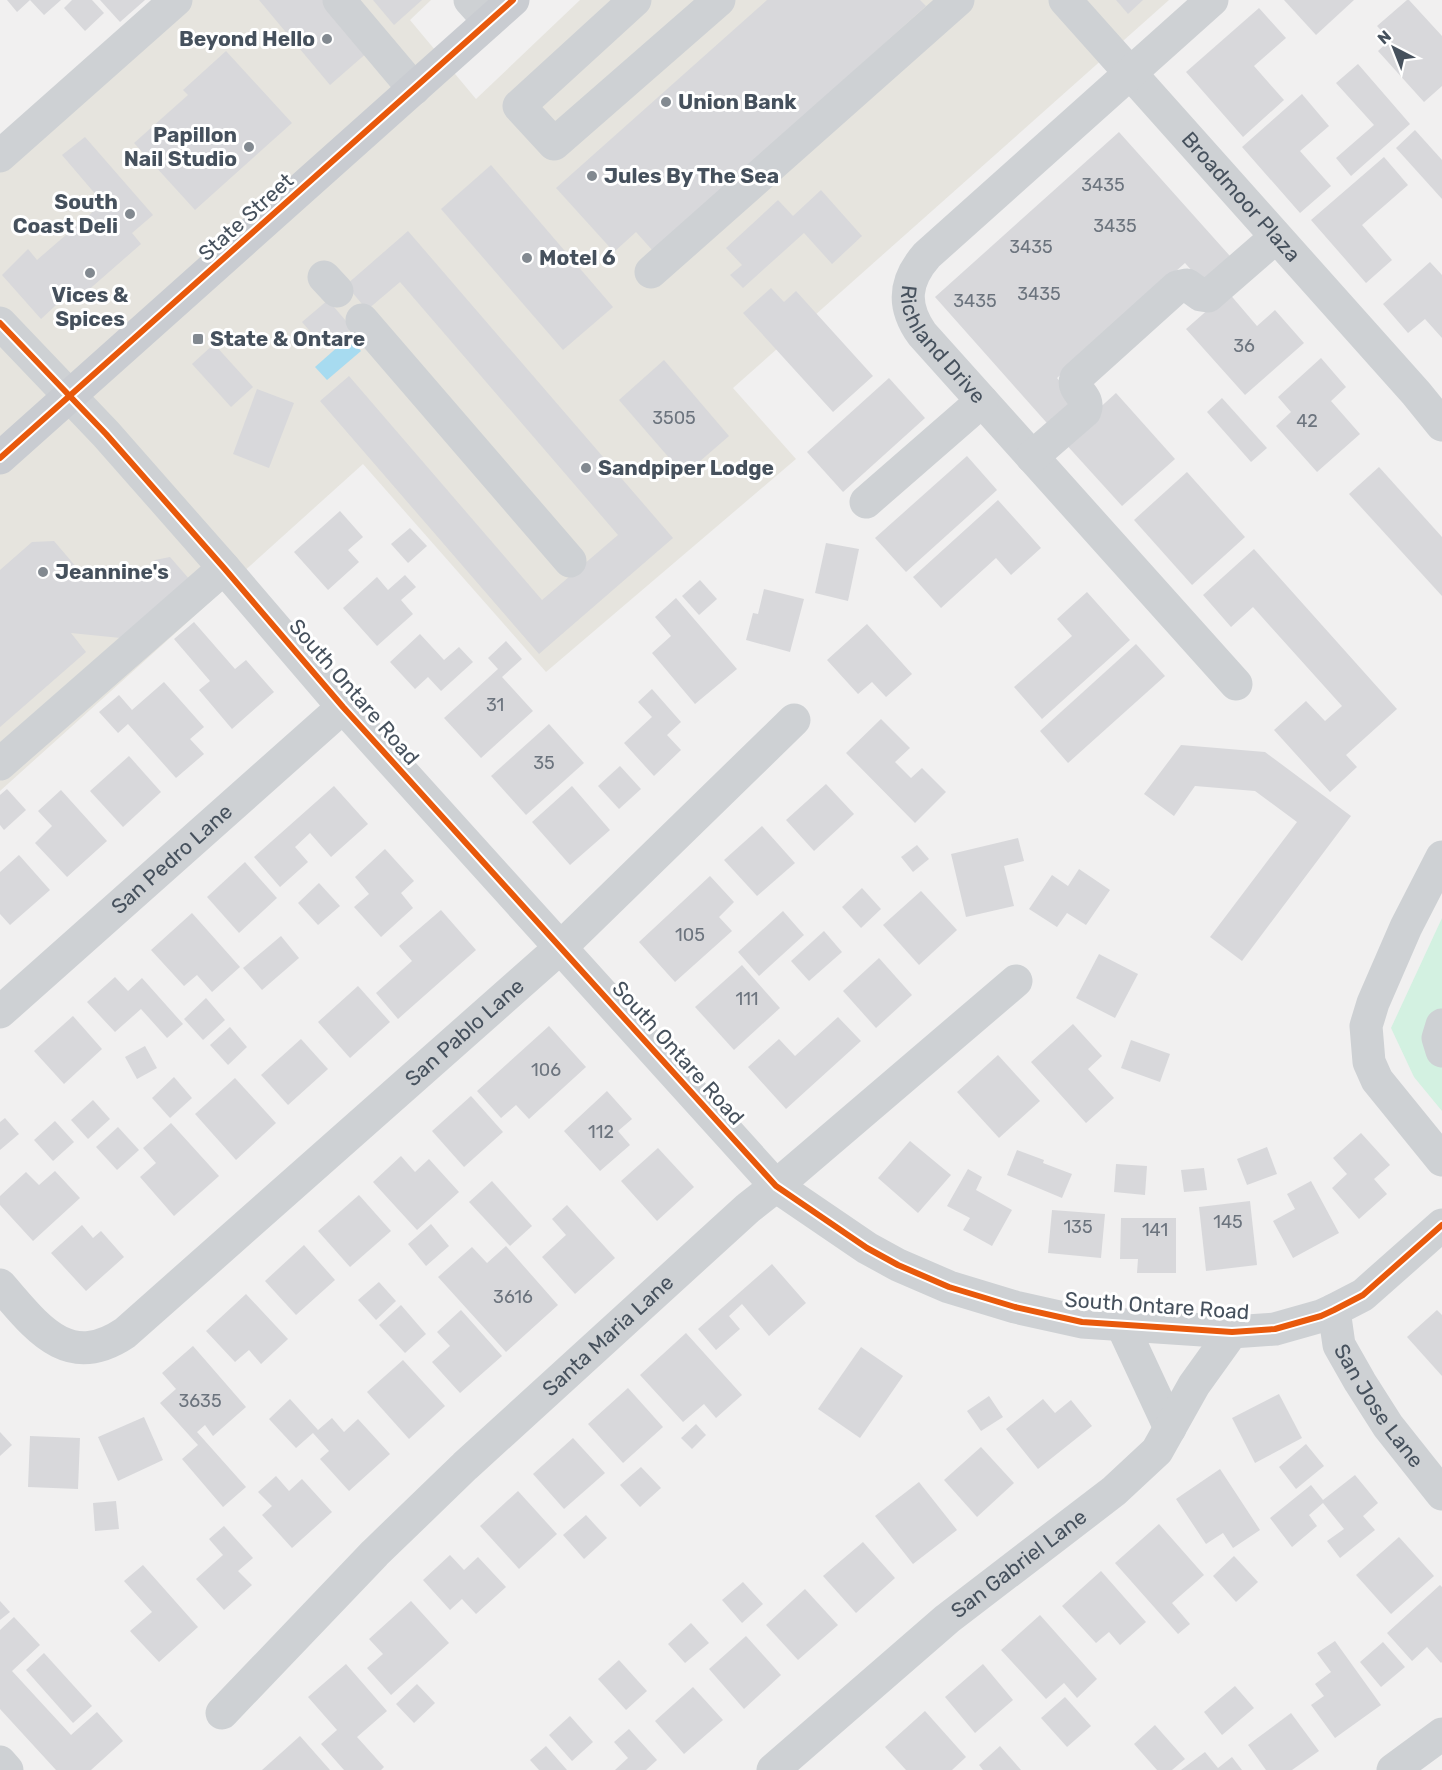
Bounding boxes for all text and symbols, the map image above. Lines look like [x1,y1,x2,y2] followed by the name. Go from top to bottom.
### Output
[1364,18,1424,78] north arrow
[179,26,315,51] place label: Beyond Hello
[1374,26,1395,48] text: N
[320,32,334,46] marker: Beyond Hello
[678,89,797,114] place label: Union Bank
[659,95,673,109] marker: Union Bank
[124,122,237,171] place label: Papillon Nail Studio
[1177,126,1306,267] street label: Broadmoor Plaza
[242,140,256,154] marker: Papillon Nail Studio
[604,163,779,188] place label: Jules By The Sea
[193,168,298,266] street label: State Street
[585,169,599,183] marker: Jules By The Sea
[1081,174,1125,196] house number: 3435
[13,189,118,238] place label: South Coast Deli
[123,207,137,221] marker: South Coast Deli
[1093,215,1137,237] house number: 3435
[1009,236,1053,258] house number: 3435
[539,245,616,270] place label: Motel 6
[520,251,534,265] marker: Motel 6
[83,266,97,280] marker: Vices & Spices
[52,282,129,331] place label: Vices & Spices
[1017,283,1061,305] house number: 3435
[896,284,991,408] street label: Richland Drive
[953,290,997,312] house number: 3435
[210,326,365,351] place label: State & Ontare
[191,332,205,346] marker: State & Ontare
[1233,335,1255,357] house number: 36
[652,407,696,429] house number: 3505
[1296,410,1318,432] house number: 42
[598,455,774,480] place label: Sandpiper Lodge
[579,461,593,475] marker: Sandpiper Lodge
[55,559,169,584] place label: Jeannine's
[36,565,50,579] marker: Jeannine's
[284,614,424,770] street label: South Ontare Road
[486,694,504,716] house number: 31
[533,752,555,774] house number: 35
[106,799,237,919] street label: San Pedro Lane
[675,924,705,946] house number: 105
[400,973,529,1091] street label: San Pablo Lane
[607,976,750,1130] street label: South Ontare Road
[735,988,759,1010] house number: 111
[531,1059,561,1081] house number: 106
[588,1121,614,1143] house number: 112
[1213,1211,1243,1233] house number: 145
[1063,1216,1093,1238] house number: 135
[1142,1219,1168,1241] house number: 141
[537,1269,678,1401] street label: Santa Maria Lane
[493,1286,533,1308] house number: 3616
[1064,1287,1250,1324] street label: South Ontare Road
[1329,1339,1429,1472] street label: San Jose Lane
[178,1390,222,1412] house number: 3635
[946,1504,1091,1623] street label: San Gabriel Lane

